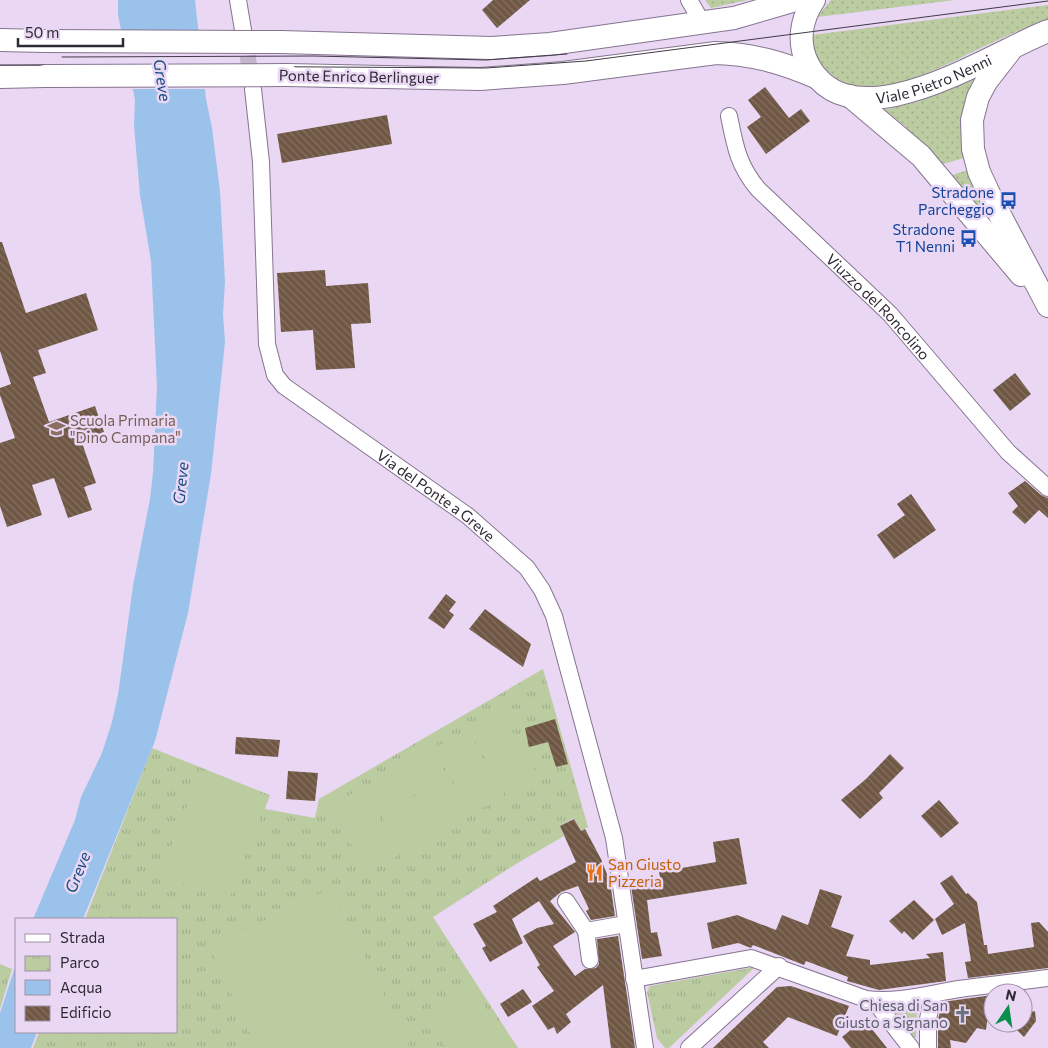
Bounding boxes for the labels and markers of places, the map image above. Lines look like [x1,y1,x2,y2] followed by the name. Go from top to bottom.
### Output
[918,183,994,218] place label: Stradone Parcheggio
[998,191,1018,211] bus stop icon: Stradone Parcheggio
[892,220,955,255] place label: Stradone T1 Nenni
[959,228,979,248] bus stop icon: Stradone T1 Nenni
[70,411,181,446] place label: Scuola Primaria "Dino Campana"
[46,419,66,439] school or university icon: Scuola Primaria "Dino Campana"
[608,855,681,890] place label: San Giusto Pizzeria
[584,863,604,883] restaurant icon: San Giusto Pizzeria
[835,996,948,1031] place label: Chiesa di San Giusto a Signano
[952,1004,972,1024] church icon: Chiesa di San Giusto a Signano

